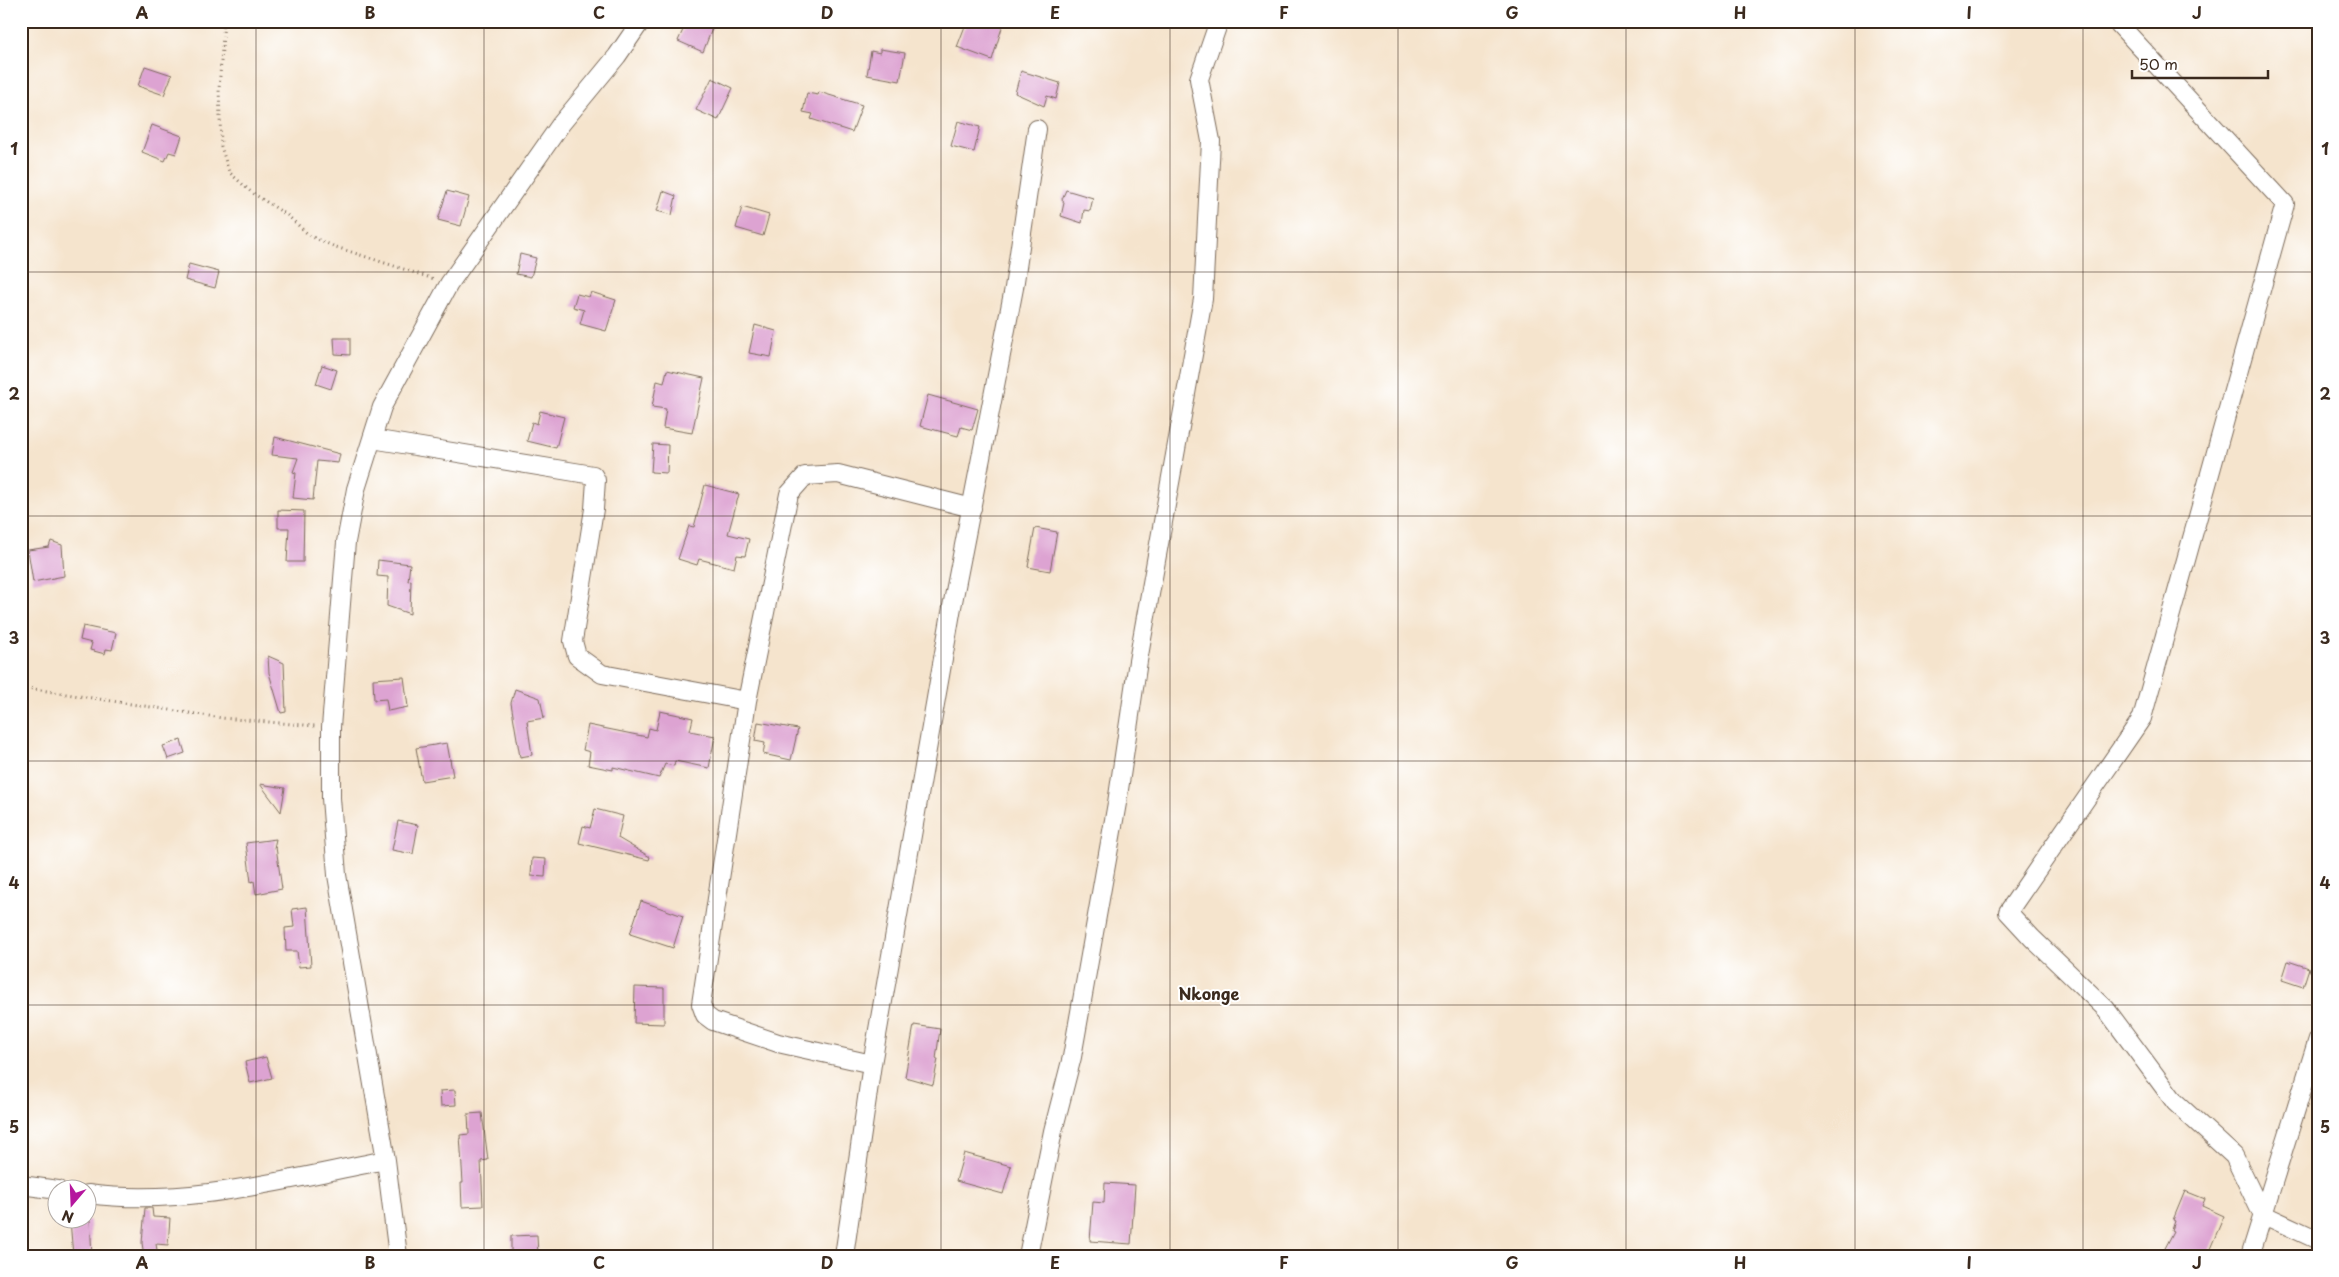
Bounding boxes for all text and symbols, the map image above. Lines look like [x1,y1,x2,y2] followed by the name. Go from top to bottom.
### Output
[136,0,149,24] text: A
[365,0,376,24] text: B
[593,0,605,24] text: C
[821,0,833,24] text: D
[1050,0,1060,24] text: E
[1279,0,1289,24] text: F
[1505,0,1519,24] text: G
[1734,0,1746,24] text: H
[1966,0,1972,24] text: I
[2192,0,2202,24] text: J
[2132,48,2268,80] scale bar
[2139,52,2178,75] text: 50 m
[10,136,18,160] text: 1
[2321,136,2329,160] text: 1
[8,381,20,405] text: 2
[2319,381,2331,405] text: 2
[9,625,19,649] text: 3
[2320,625,2330,649] text: 3
[9,870,20,894] text: 4
[2320,870,2331,894] text: 4
[1179,981,1240,1005] district label: Nkonge
[9,1114,19,1138] text: 5
[2320,1114,2330,1138] text: 5
[48,1180,98,1230] north arrow
[59,1205,76,1228] text: N
[136,1250,149,1274] text: A
[365,1250,376,1274] text: B
[593,1250,605,1274] text: C
[821,1250,833,1274] text: D
[1050,1250,1060,1274] text: E
[1279,1250,1289,1274] text: F
[1505,1250,1519,1274] text: G
[1734,1250,1746,1274] text: H
[1966,1250,1972,1274] text: I
[2192,1250,2202,1274] text: J

